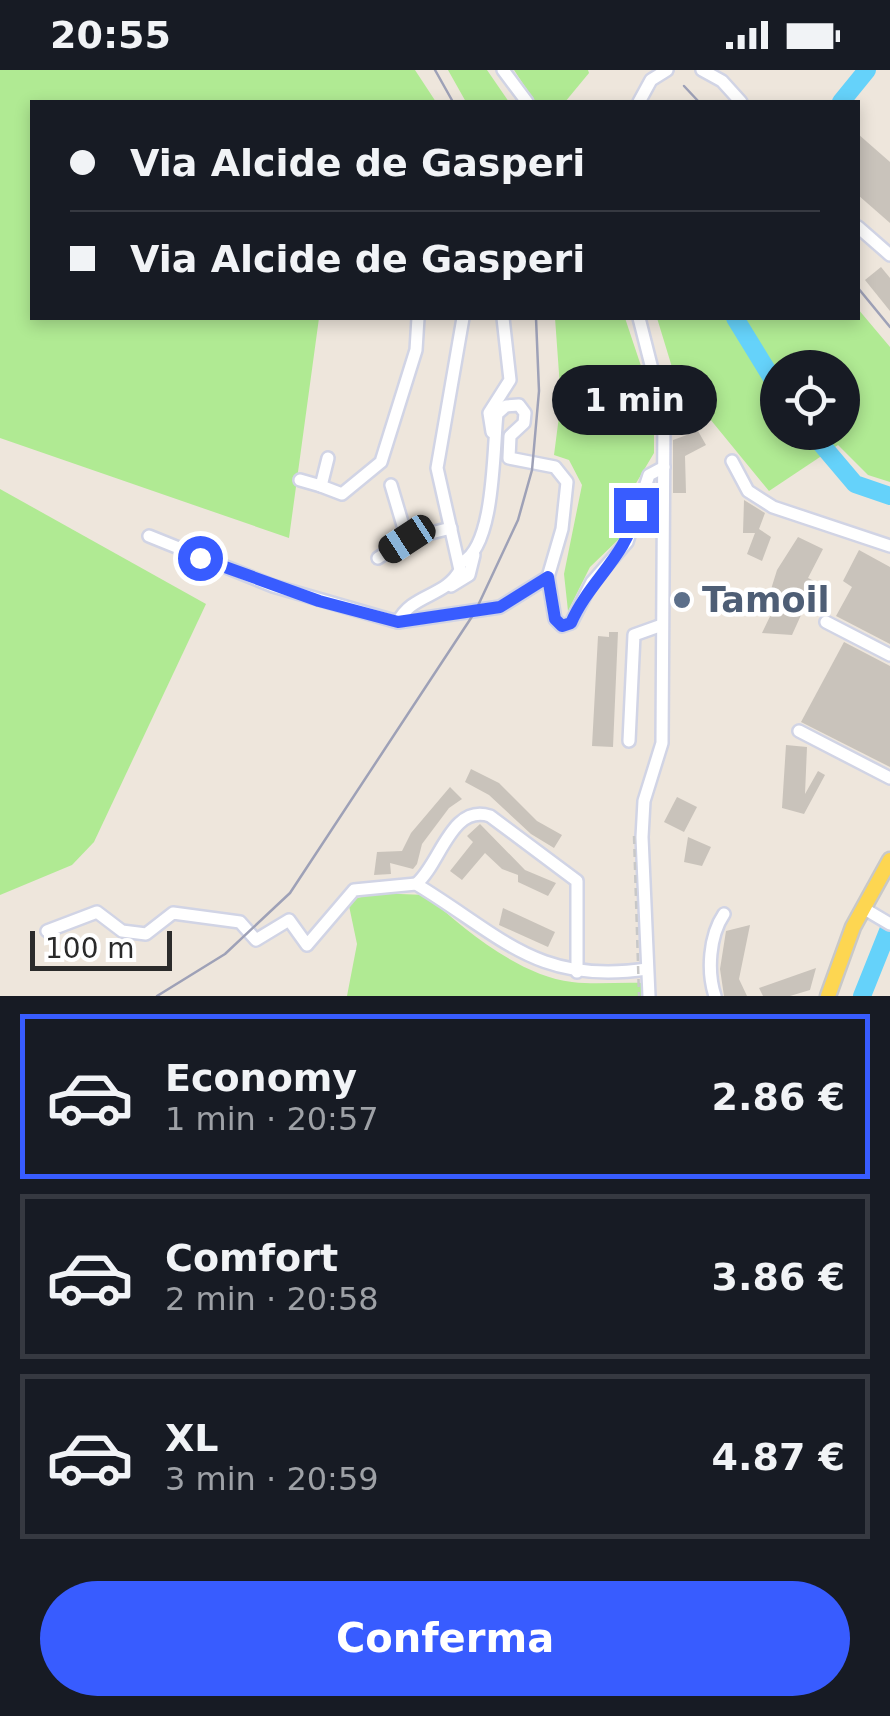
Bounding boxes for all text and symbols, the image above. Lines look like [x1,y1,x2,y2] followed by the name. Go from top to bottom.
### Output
[50,13,171,57] text: 20:55
[130,141,585,185] text: Via Alcide de Gasperi
[130,237,585,281] text: Via Alcide de Gasperi
[760,350,860,450] map controls
[760,350,860,450] button: locate
[554,365,718,435] callout: 1 min
[584,381,685,419] text: 1 min
[614,488,659,533] route end
[374,510,440,568] car
[178,536,223,581] route start
[702,580,830,620] place label: Tamoil
[671,589,693,611] marker: Tamoil
[30,926,172,970] scale bar
[45,932,135,965] text: 100 m
[45,1052,135,1142] icon: car
[165,1056,357,1100] text: Economy
[712,1075,845,1119] text: 2.86 €
[165,1100,379,1138] text: 1 min · 20:57
[45,1232,135,1322] icon: car
[165,1236,338,1280] text: Comfort
[712,1255,845,1299] text: 3.86 €
[165,1280,379,1318] text: 2 min · 20:58
[45,1412,135,1502] icon: car
[165,1416,219,1460] text: XL
[712,1435,845,1479] text: 4.87 €
[165,1460,379,1498] text: 3 min · 20:59
[40,1581,850,1696] button: Conferma

